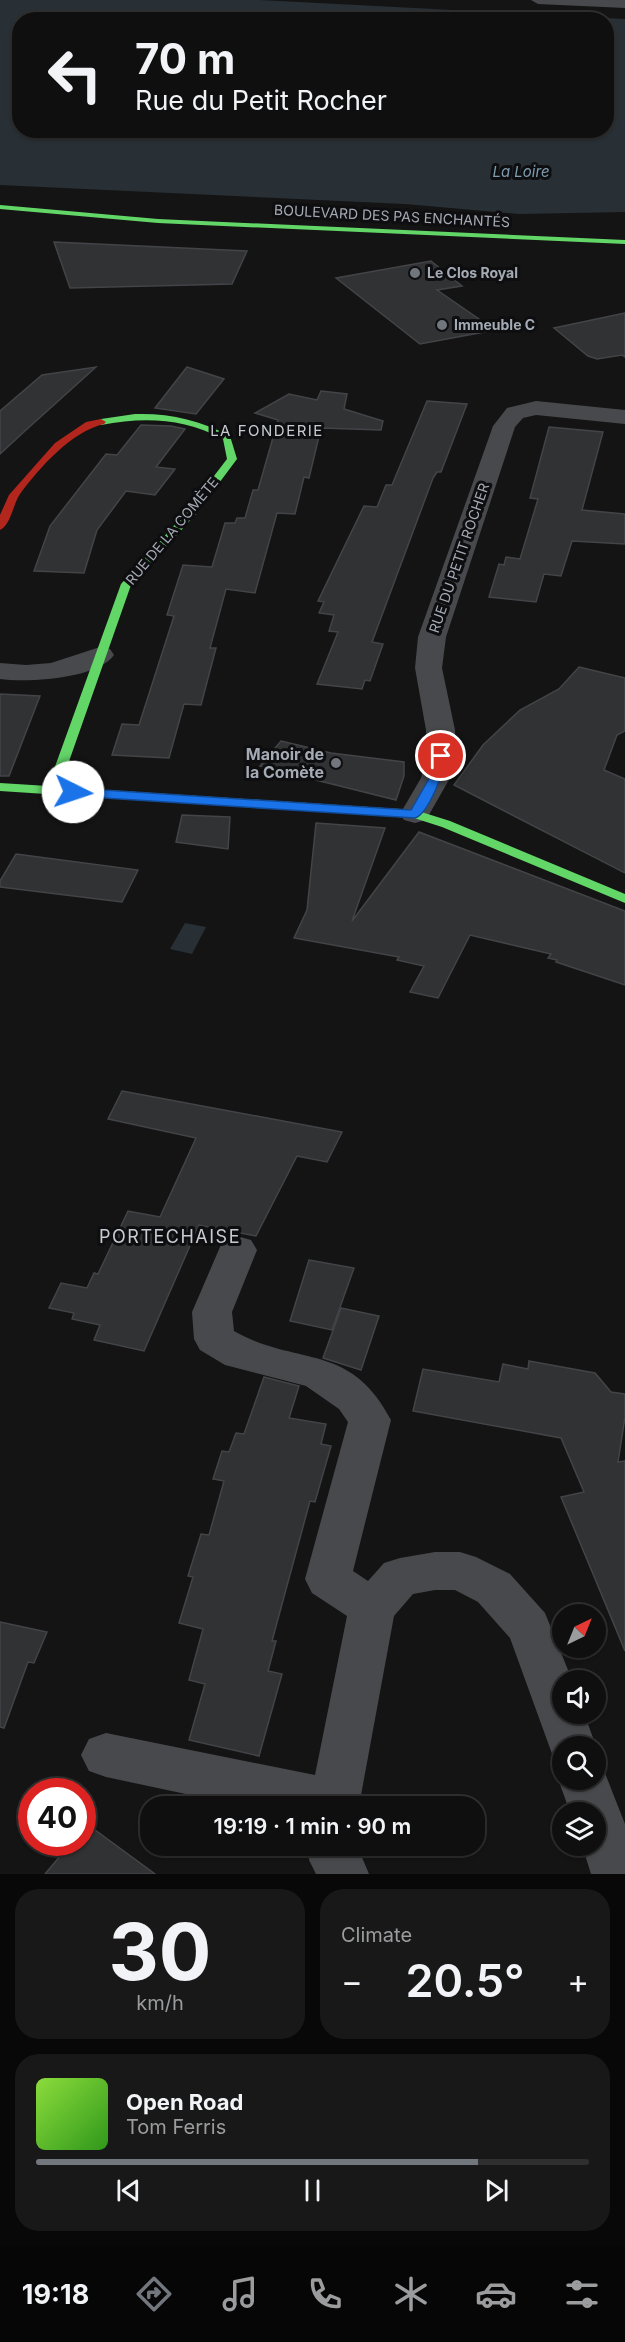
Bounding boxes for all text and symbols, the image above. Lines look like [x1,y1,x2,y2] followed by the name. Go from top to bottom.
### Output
[135,33,235,84] text: 70 m
[36,36,114,114] icon: left
[135,84,387,117] text: Rue du Petit Rocher
[492,162,550,181] water label: La Loire
[274,201,510,230] street label: BOULEVARD DES PAS ENCHANTÉS
[427,264,518,281] place label: Le Clos Royal
[408,266,422,280] marker: Le Clos Royal
[454,316,535,333] place label: Immeuble C
[435,318,449,332] marker: Immeuble C
[210,421,324,440] district label: LA FONDERIE
[122,473,222,588] street label: RUE DE LA COMÈTE
[425,481,492,635] street label: RUE DU PETIT ROCHER
[415,730,466,781] pin
[424,739,457,772] icon: arrive
[246,744,324,782] place label: Manoir de la Comète
[329,756,343,770] marker: Manoir de la Comète
[41,760,105,824] position arrow
[99,1226,241,1247] district label: PORTECHAISE
[552,1604,606,1658] north arrow
[552,1604,606,1856] map controls
[552,1670,606,1724] button: sound
[552,1736,606,1790] button: search
[18,1778,96,1856] speed limit sign: 40
[552,1802,606,1856] button: layers
[214,1813,411,1839] text: 19:19 · 1 min · 90 m
[109,1904,211,1999] text: 30
[341,1923,412,1947] text: Climate
[405,1953,525,2008] text: 20.5°
[341,1961,363,2001] text: −
[567,1961,589,2001] text: +
[136,1991,184,2015] text: km/h
[126,2089,243,2115] text: Open Road
[126,2115,226,2139] text: Tom Ferris
[112,2174,145,2207] icon: previous
[296,2174,329,2207] icon: pause
[480,2174,513,2207] icon: next
[133,2273,175,2315] icon: directions
[219,2273,261,2315] icon: music
[304,2273,346,2315] icon: phone
[390,2273,432,2315] icon: climate
[475,2273,517,2315] icon: car
[561,2273,603,2315] icon: filters
[22,2278,89,2311] text: 19:18

